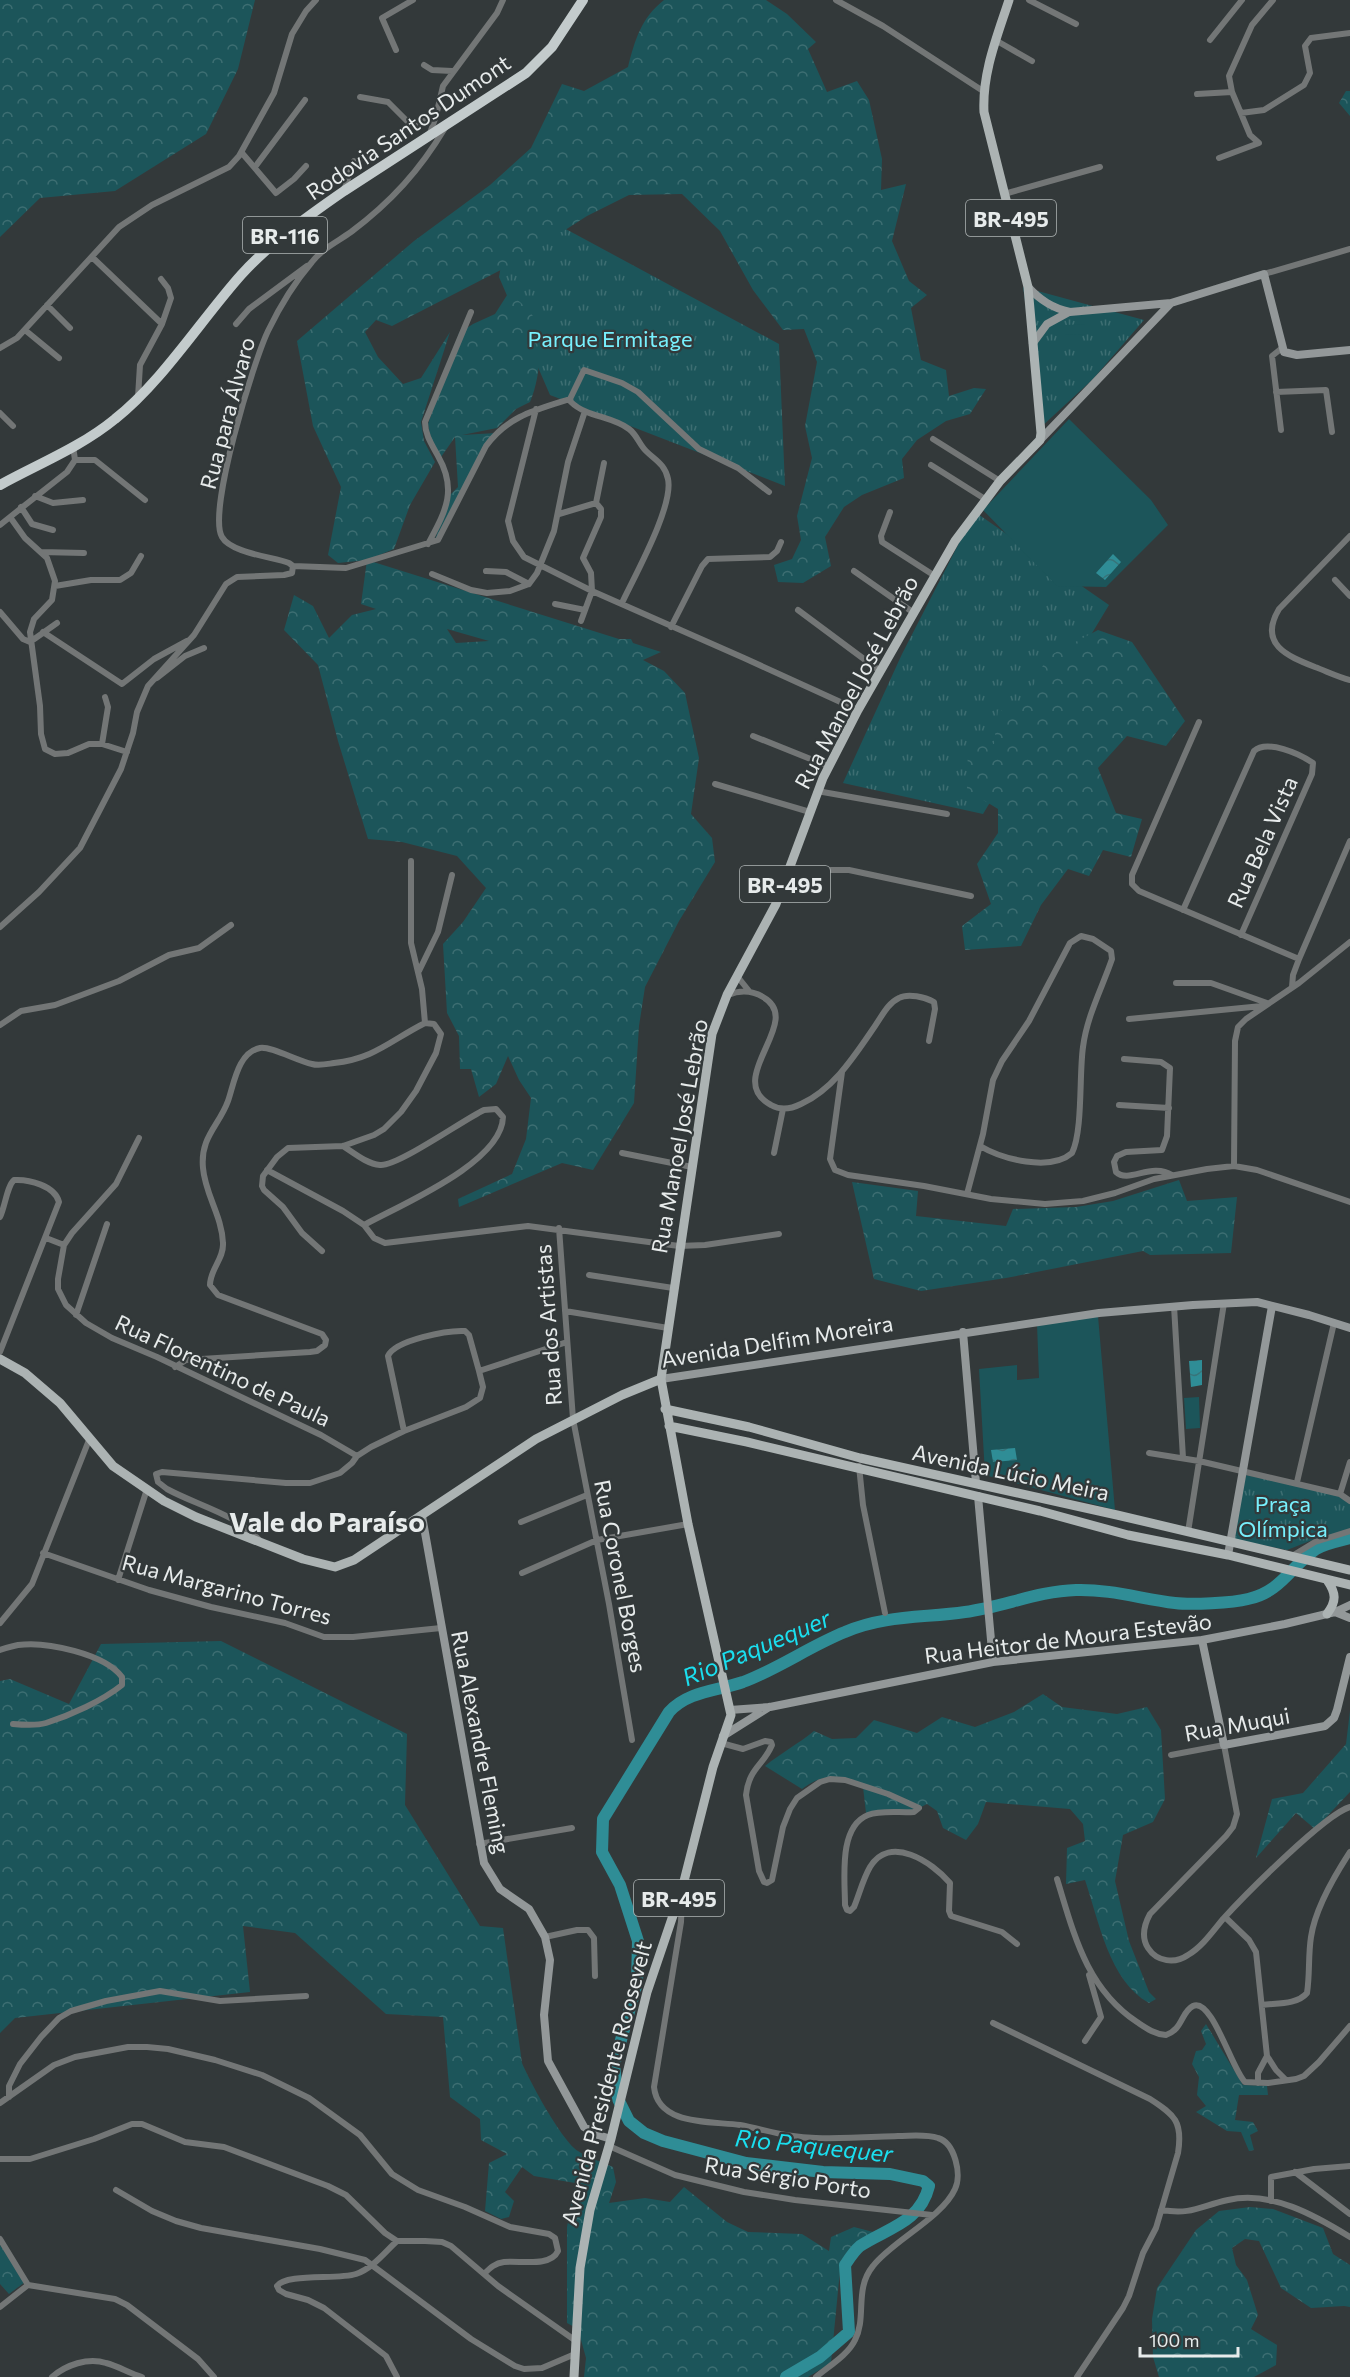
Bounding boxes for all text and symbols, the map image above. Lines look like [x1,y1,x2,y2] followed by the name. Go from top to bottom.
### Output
[301,48,515,206] street label: Rodovia Santos Dumont
[966,200,1056,236] road number: BR-495
[243,217,327,253] road number: BR-116
[527,325,693,352] park label: Parque Ermitage
[194,334,260,492] street label: Rua para Álvaro
[788,571,924,793] street label: Rua Manoel José Lebrão
[1221,772,1303,912] street label: Rua Bela Vista
[740,866,830,902] road number: BR-495
[645,1017,713,1255] street label: Rua Manoel José Lebrão
[529,1243,567,1407] street label: Rua dos Artistas
[111,1308,335,1432] street label: Rua Florentino de Paula
[659,1309,895,1373] street label: Avenida Delfim Moreira
[910,1438,1112,1506] street label: Avenida Lúcio Meira
[589,1477,653,1675] street label: Rua Coronel Borges
[1238,1490,1328,1542] park label: Praça Olímpica
[229,1504,425,1538] district label: Vale do Paraíso
[119,1548,335,1630] street label: Rua Margarino Torres
[677,1602,836,1691] water label: Rio Paquequer
[923,1607,1213,1669] street label: Rua Heitor de Moura Estevão
[446,1628,516,1856] street label: Rua Alexandre Fleming
[1182,1701,1292,1747] street label: Rua Muqui
[634,1880,724,1916] road number: BR-495
[555,1938,657,2228] street label: Avenida Presidente Roosevelt
[734,2122,896,2168] water label: Rio Paquequer
[703,2151,873,2203] street label: Rua Sérgio Porto
[1140,2320,1238,2358] scale bar
[1149,2329,1199,2351] text: 100 m

